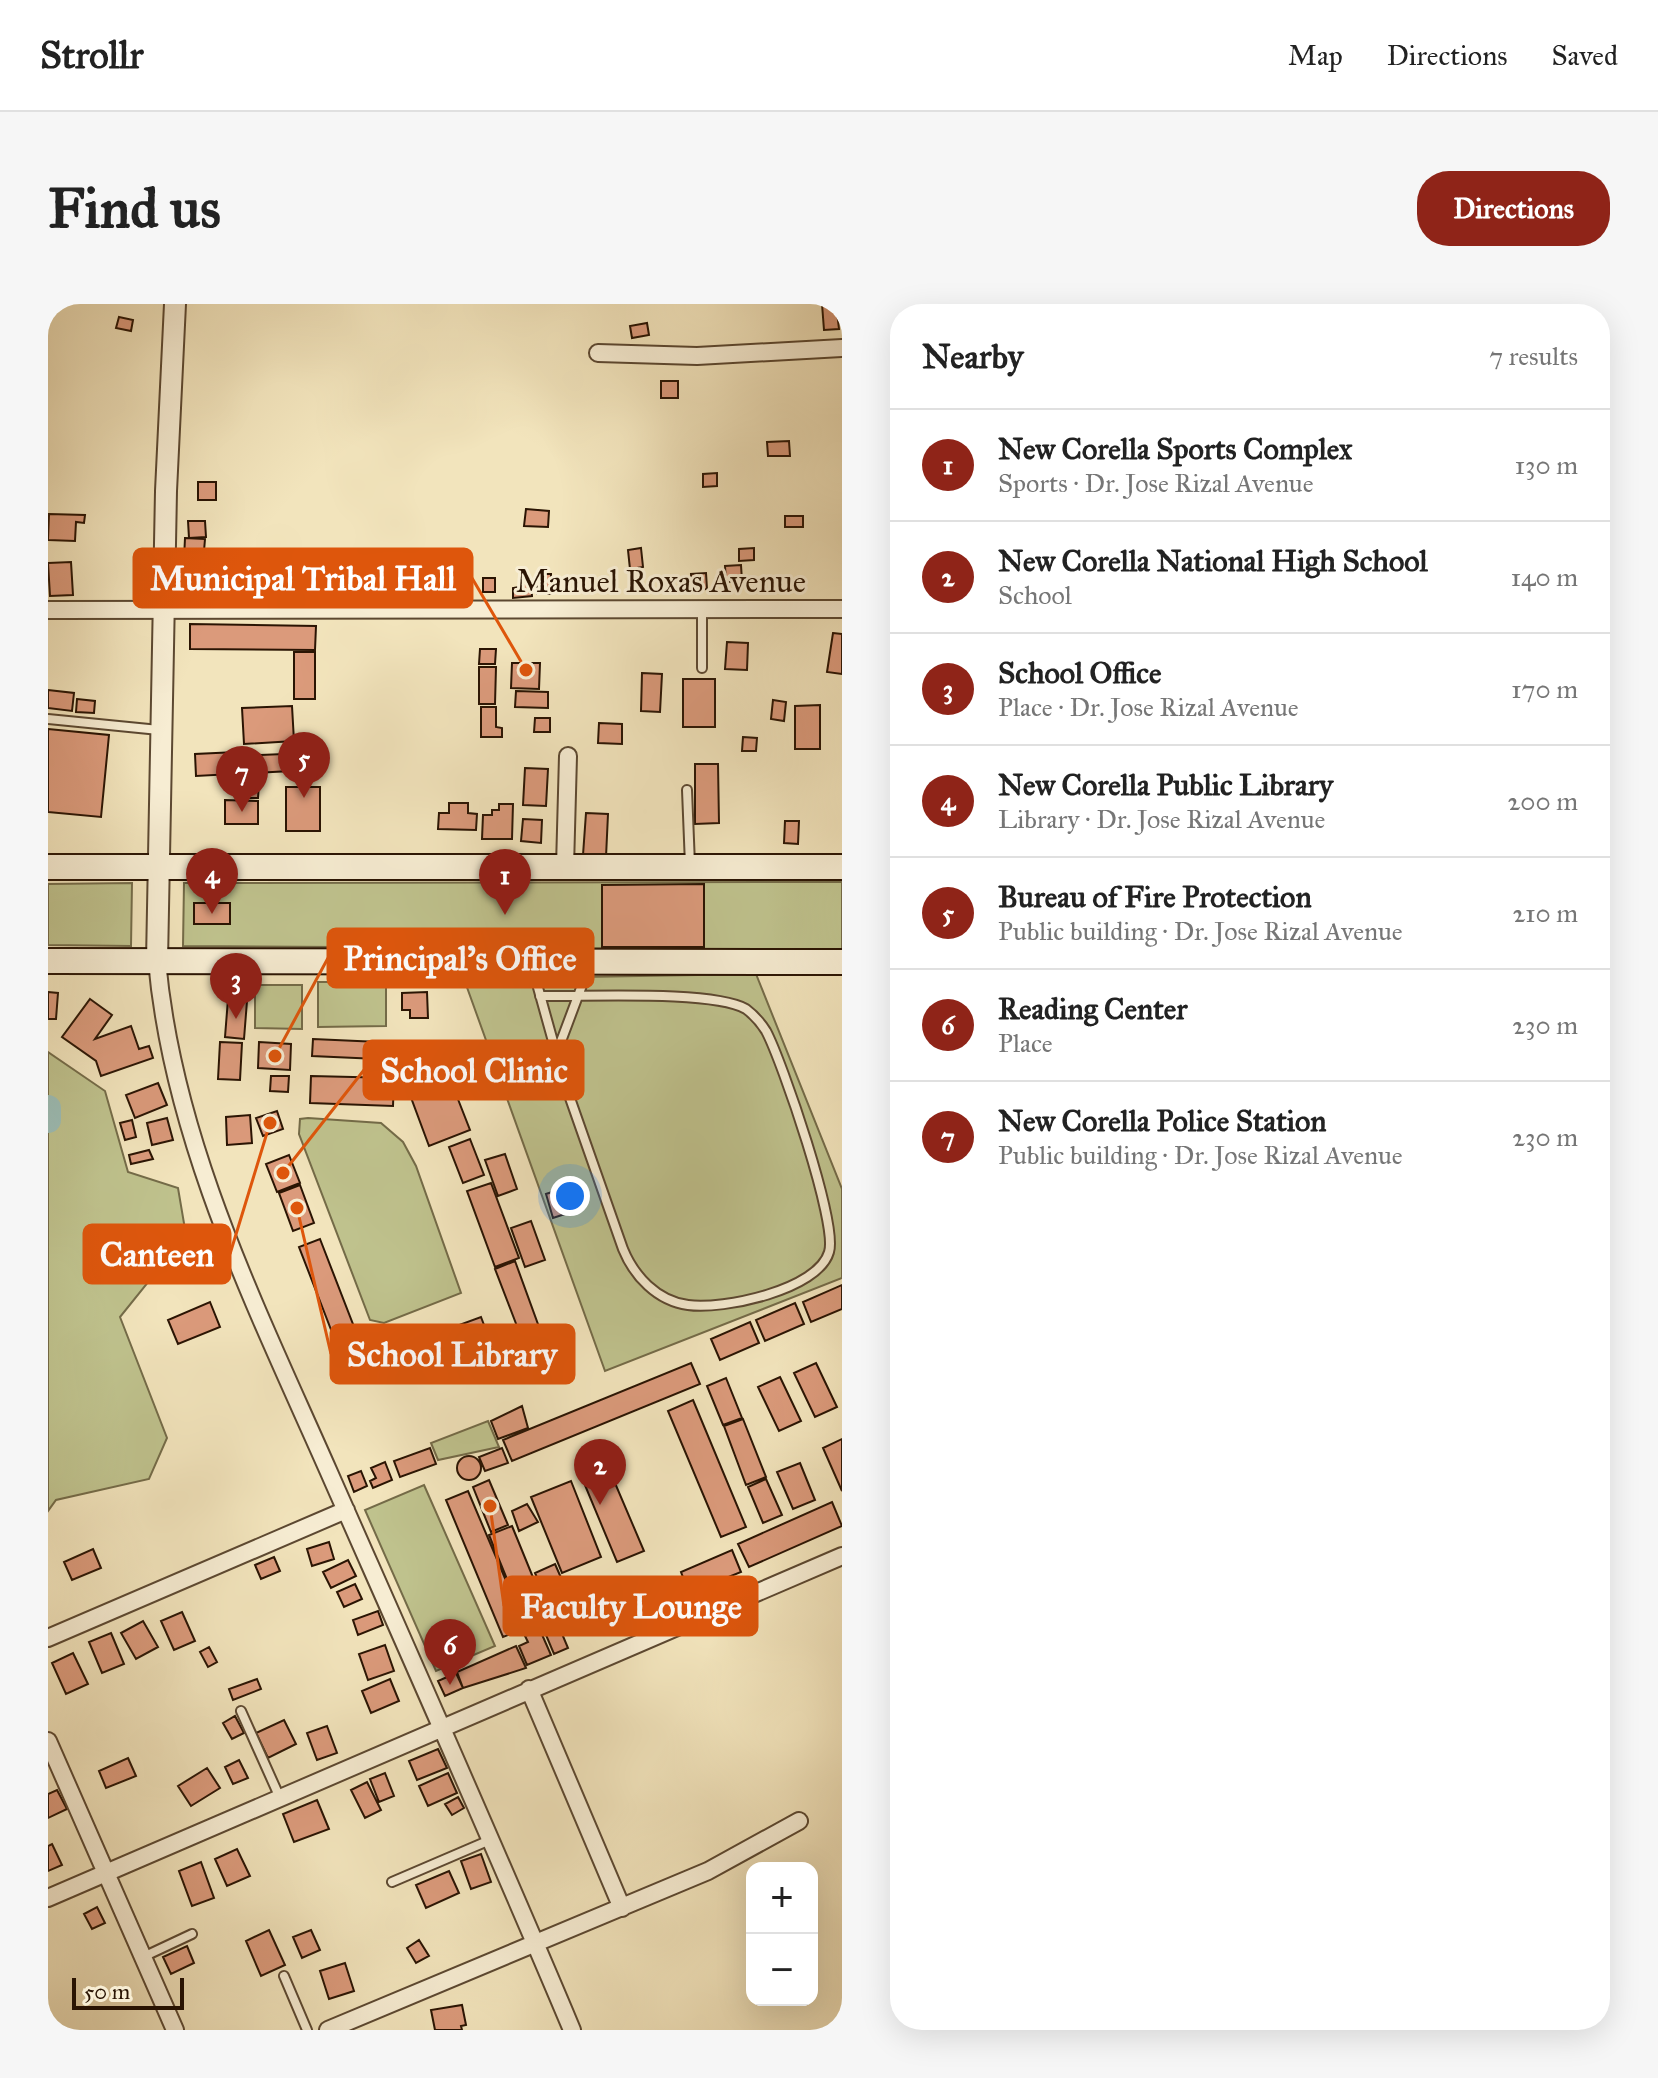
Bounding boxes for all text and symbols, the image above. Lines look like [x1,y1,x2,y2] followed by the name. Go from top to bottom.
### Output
[40,32,143,78] text: Strollr
[1288,38,1343,73] text: Map
[1387,38,1508,73] text: Directions
[1552,38,1618,73] text: Saved
[1417,171,1610,246] button: Directions
[48,174,221,242] text: Find us
[922,336,1024,377] text: Nearby
[1489,340,1578,372] text: 7 results
[998,431,1352,467] text: New Corella Sports Complex
[943,449,953,481] text: 1
[1515,449,1578,481] text: 130 m
[998,467,1314,499] text: Sports · Dr. Jose Rizal Avenue
[998,543,1428,579] text: New Corella National High School
[134,549,472,607] callout: Municipal Tribal Hall
[150,558,457,599] text: Municipal Tribal Hall
[942,561,954,593] text: 2
[1511,561,1578,593] text: 140 m
[516,562,806,601] street label: Manuel Roxas Avenue
[998,579,1072,611] text: School
[998,655,1161,691] text: School Office
[943,673,953,705] text: 3
[1511,673,1578,705] text: 170 m
[998,691,1299,723] text: Place · Dr. Jose Rizal Avenue
[278,732,330,798] pin: 5
[216,746,268,812] pin: 7
[998,767,1333,803] text: New Corella Public Library
[941,785,955,817] text: 4
[1507,785,1578,817] text: 200 m
[998,803,1325,835] text: Library · Dr. Jose Rizal Avenue
[186,848,238,914] pin: 4
[479,849,531,915] pin: 1
[998,879,1312,915] text: Bureau of Fire Protection
[942,897,954,929] text: 5
[1512,897,1578,929] text: 210 m
[998,915,1403,947] text: Public building · Dr. Jose Rizal Avenue
[328,929,593,987] callout: Principal's Office
[343,938,577,979] text: Principal's Office
[210,953,262,1019] pin: 3
[998,991,1188,1027] text: Reading Center
[941,1009,955,1041] text: 6
[1512,1009,1578,1041] text: 230 m
[998,1027,1053,1059] text: Place
[364,1041,583,1099] callout: School Clinic
[380,1050,568,1091] text: School Clinic
[998,1103,1327,1139] text: New Corella Police Station
[941,1121,955,1153] text: 7
[1512,1121,1578,1153] text: 230 m
[998,1139,1403,1171] text: Public building · Dr. Jose Rizal Avenue
[550,1176,590,1216] your location
[84,1225,230,1283] callout: Canteen
[100,1234,215,1275] text: Canteen
[331,1325,574,1383] callout: School Library
[347,1334,558,1375] text: School Library
[574,1439,626,1505] pin: 2
[504,1577,757,1635] callout: Faculty Lounge
[520,1586,742,1627] text: Faculty Lounge
[424,1619,476,1685] pin: 6
[746,1862,818,2006] map controls
[746,1862,818,1934] button: +
[746,1934,818,2006] button: −
[72,1974,184,2010] scale bar
[84,1978,130,2005] text: 50 m

